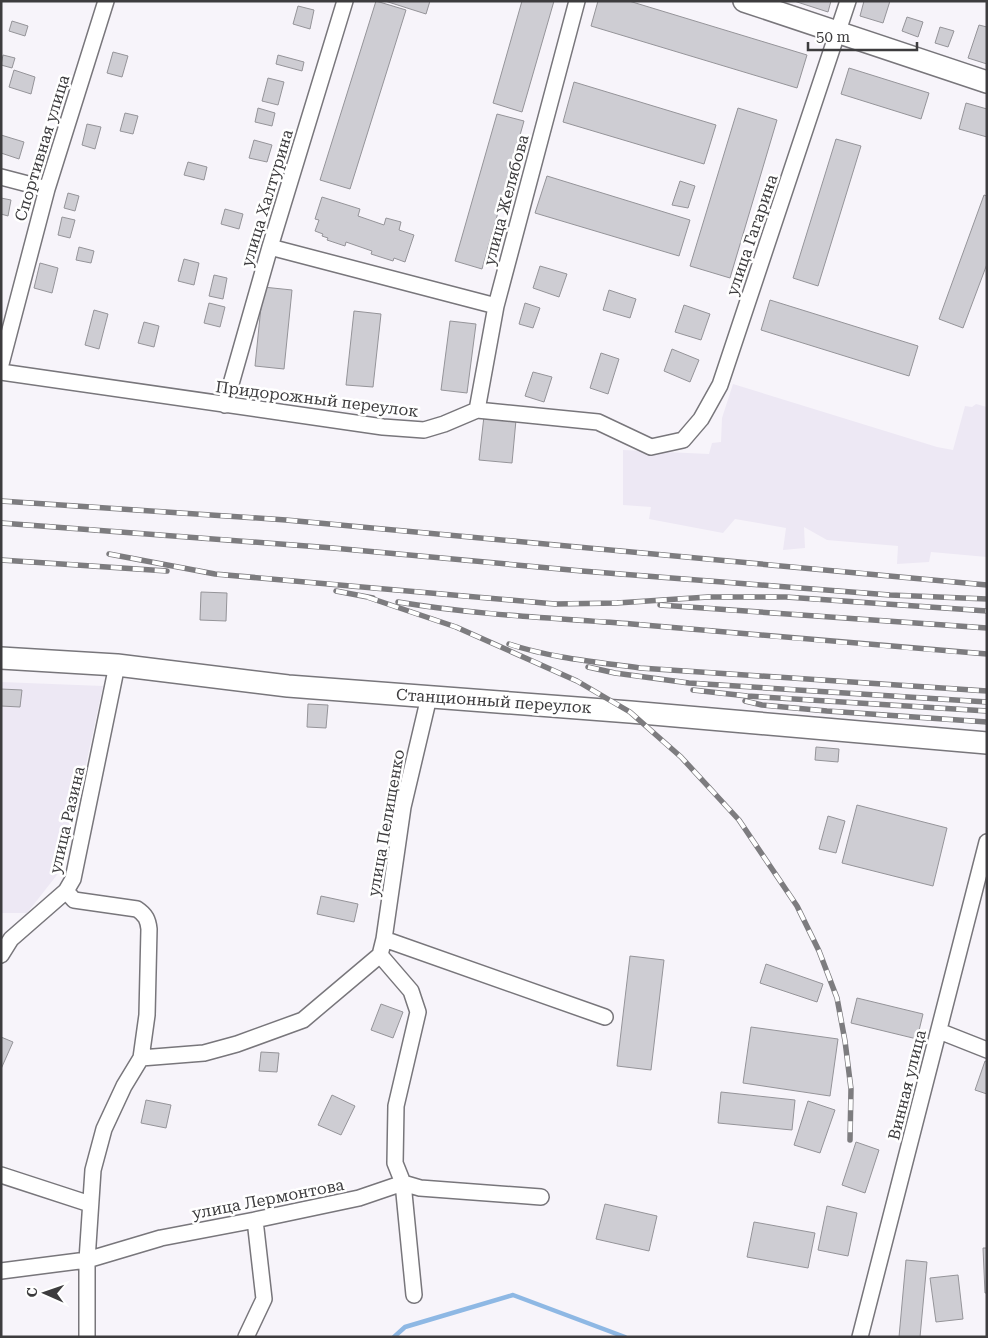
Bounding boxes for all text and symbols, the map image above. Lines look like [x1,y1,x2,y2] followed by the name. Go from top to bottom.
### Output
[808,20,917,52] scale bar
[816,28,851,46] text: 50 m
[11,72,73,223] street label: Спортивная улица
[237,127,297,269] street label: улица Халтурина
[479,132,533,267] street label: улица Желябова
[722,172,782,298] street label: улица Гагарина
[214,377,420,421] street label: Придорожный переулок
[395,685,593,717] street label: Станционный переулок
[364,748,408,898] street label: улица Пелищенко
[45,764,89,876] street label: улица Разина
[884,1028,930,1142] street label: Винная улица
[190,1175,346,1223] street label: улица Лермонтова
[20,1268,70,1318] north arrow
[24,1287,40,1298] text: С

